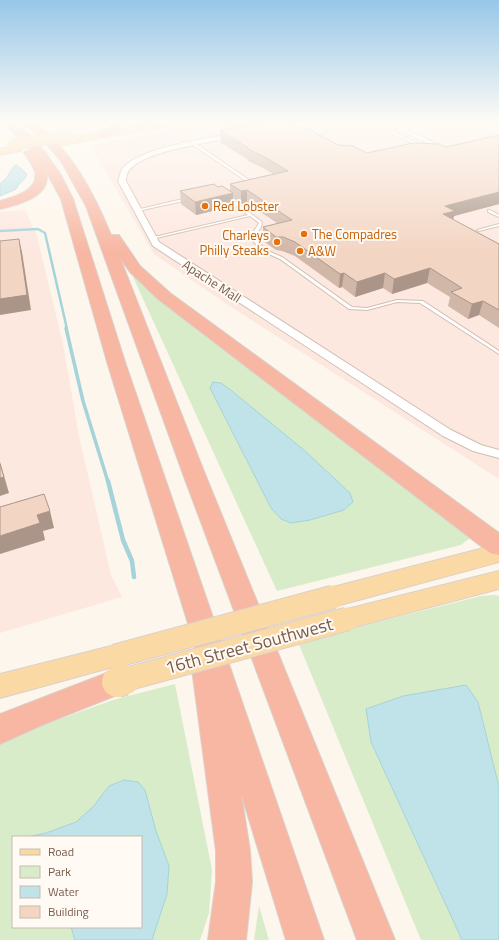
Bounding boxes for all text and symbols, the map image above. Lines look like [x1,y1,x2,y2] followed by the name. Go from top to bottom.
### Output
[213,196,279,216] place label: Red Lobster
[200,201,210,211] marker: Red Lobster
[312,224,397,244] place label: The Compadres
[199,225,269,260] place label: Charleys Philly Steaks
[299,229,309,239] marker: The Compadres
[272,237,282,247] marker: Charleys Philly Steaks
[308,241,336,261] place label: A&W
[295,246,305,256] marker: A&W
[179,254,245,308] street label: Apache Mall
[162,610,336,681] street label: 16th Street Southwest
[12,836,142,928] legend
[48,842,74,861] text: Road
[48,862,71,881] text: Park
[48,882,79,901] text: Water
[48,902,89,921] text: Building

